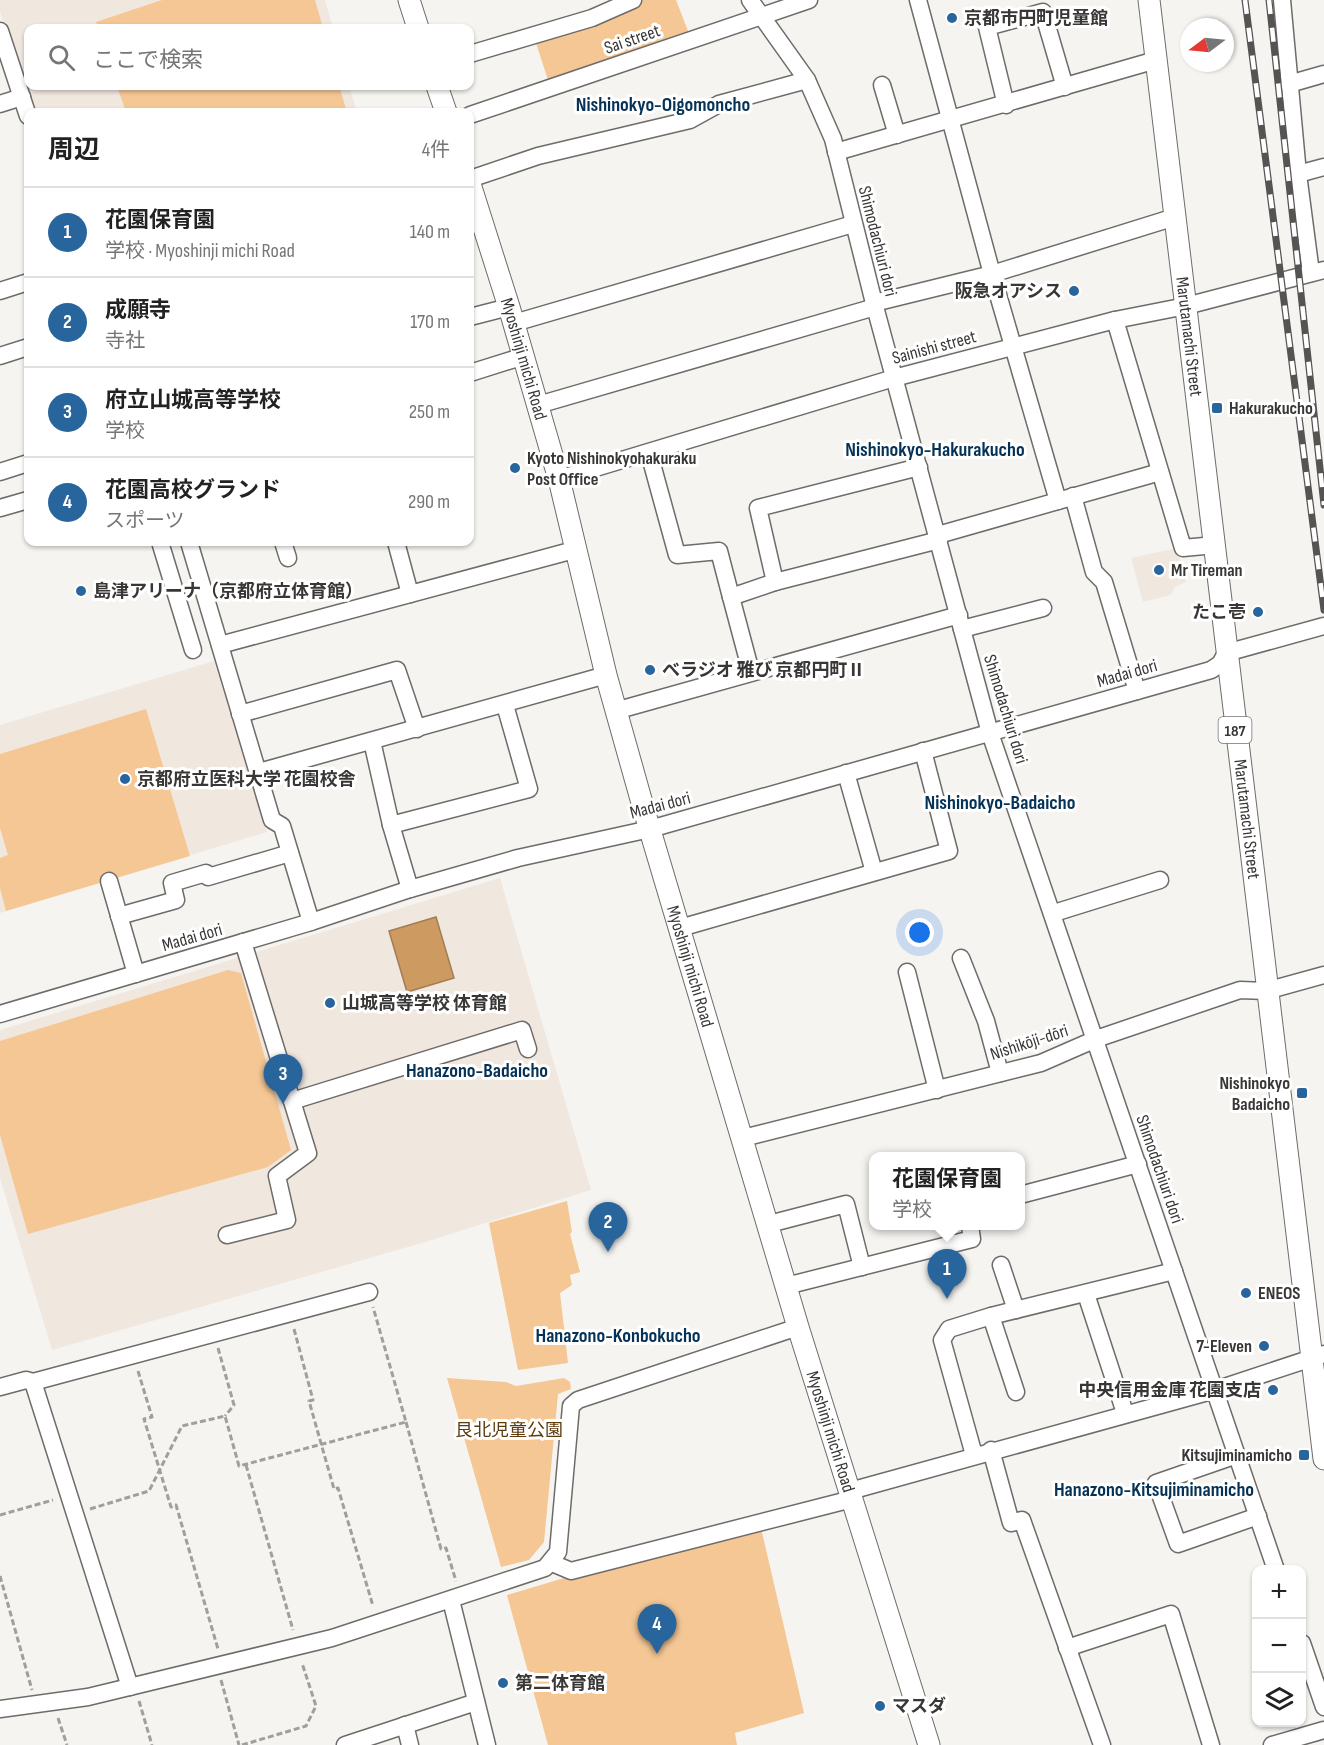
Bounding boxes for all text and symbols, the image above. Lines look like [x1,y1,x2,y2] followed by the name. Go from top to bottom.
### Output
[964,8,1108,29] place label: 京都市円町児童館
[945,11,959,25] marker: 京都市円町児童館
[1180,18,1234,72] north arrow
[602,20,663,59] street label: Sai street
[24,24,474,90] search box
[45,41,78,74] icon: search
[93,47,203,74] text: ここで検索
[576,93,750,117] district label: Nishinokyo-Oigomoncho
[48,135,100,166] text: 周辺
[422,138,450,162] text: 4件
[854,184,901,298] street label: Shimodachiuri dori
[105,207,215,234] text: 花園保育園
[64,220,71,244] text: 1
[410,220,450,244] text: 140 m
[105,239,295,263] text: 学校 · Myoshinji michi Road
[1171,276,1207,398] street label: Marutamachi Street
[955,281,1062,302] place label: 阪急オアシス
[1067,284,1081,298] marker: 阪急オアシス
[496,295,551,422] street label: Myoshinji michi Road
[105,297,171,324] text: 成願寺
[63,310,72,334] text: 2
[410,310,450,334] text: 170 m
[890,326,979,369] street label: Sainishi street
[105,329,145,353] text: 寺社
[105,387,281,414] text: 府立山城高等学校
[1229,398,1313,419] place label: Hakurakucho
[63,400,72,424] text: 3
[409,400,450,424] text: 250 m
[1210,401,1224,415] marker: Hakurakucho
[105,419,145,443] text: 学校
[845,438,1025,462] district label: Nishinokyo-Hakurakucho
[527,448,697,490] place label: Kyoto Nishinokyohakuraku Post Office
[508,461,522,475] marker: Kyoto Nishinokyohakuraku Post Office
[105,477,281,504] text: 花園高校グランド
[63,490,72,514] text: 4
[408,490,450,514] text: 290 m
[105,509,185,533] text: スポーツ
[1171,560,1243,581] place label: Mr Tireman
[1152,563,1166,577] marker: Mr Tireman
[93,581,363,602] place label: 島津アリーナ（京都府立体育館）
[74,584,88,598] marker: 島津アリーナ（京都府立体育館）
[1192,602,1246,623] place label: たこ壱
[1251,605,1265,619] marker: たこ壱
[979,652,1032,766] street label: Shimodachiuri dori
[1095,655,1160,692] street label: Madai dori
[662,660,865,681] place label: べラジオ 雅び 京都円町Ⅱ
[643,663,657,677] marker: べラジオ 雅び 京都円町Ⅱ
[1218,717,1252,743] road number: 187
[1229,758,1264,881] street label: Marutamachi Street
[137,769,356,790] place label: 京都府立医科大学 花園校舎
[118,772,132,786] marker: 京都府立医科大学 花園校舎
[628,787,693,824] street label: Madai dori
[925,791,1075,815] district label: Nishinokyo-Badaicho
[662,903,718,1030] street label: Myoshinji michi Road
[905,918,934,947] your location
[160,919,225,956] street label: Madai dori
[342,993,507,1014] place label: 山城高等学校 体育館
[323,996,337,1010] marker: 山城高等学校 体育館
[987,1020,1071,1065] street label: Nishikōji-dōri
[264,1054,302,1104] pin: 3
[406,1059,548,1083] district label: Hanazono-Badaicho
[1220,1073,1290,1115] place label: Nishinokyo Badaicho
[1295,1086,1309,1100] marker: Nishinokyo Badaicho
[1131,1112,1188,1226] street label: Shimodachiuri dori
[869,1152,1025,1230] popup
[892,1166,1002,1193] text: 花園保育園
[892,1198,932,1222] text: 学校
[588,1202,628,1252] pin: 2
[928,1250,966,1299] pin: 1
[1258,1283,1300,1304] place label: ENEOS
[1239,1286,1253,1300] marker: ENEOS
[535,1324,701,1348] district label: Hanazono-Konbokucho
[1196,1336,1252,1357] place label: 7-Eleven
[1257,1339,1271,1353] marker: 7-Eleven
[801,1369,859,1495] street label: Myoshinji michi Road
[1078,1380,1261,1401] place label: 中央信用金庫 花園支店
[1266,1383,1280,1397] marker: 中央信用金庫 花園支店
[455,1420,563,1441] park label: 艮北児童公園
[1181,1445,1292,1466] place label: Kitsujiminamicho
[1297,1448,1311,1462] marker: Kitsujiminamicho
[1054,1478,1254,1502] district label: Hanazono-Kitsujiminamicho
[1252,1565,1306,1727] map controls
[1252,1565,1306,1619] button: +
[638,1604,676,1654] pin: 4
[1252,1619,1306,1673] button: −
[515,1673,605,1694] place label: 第二体育館
[1252,1673,1306,1727] button: layers
[496,1676,510,1690] marker: 第二体育館
[892,1696,946,1717] place label: マスダ
[873,1699,887,1713] marker: マスダ

